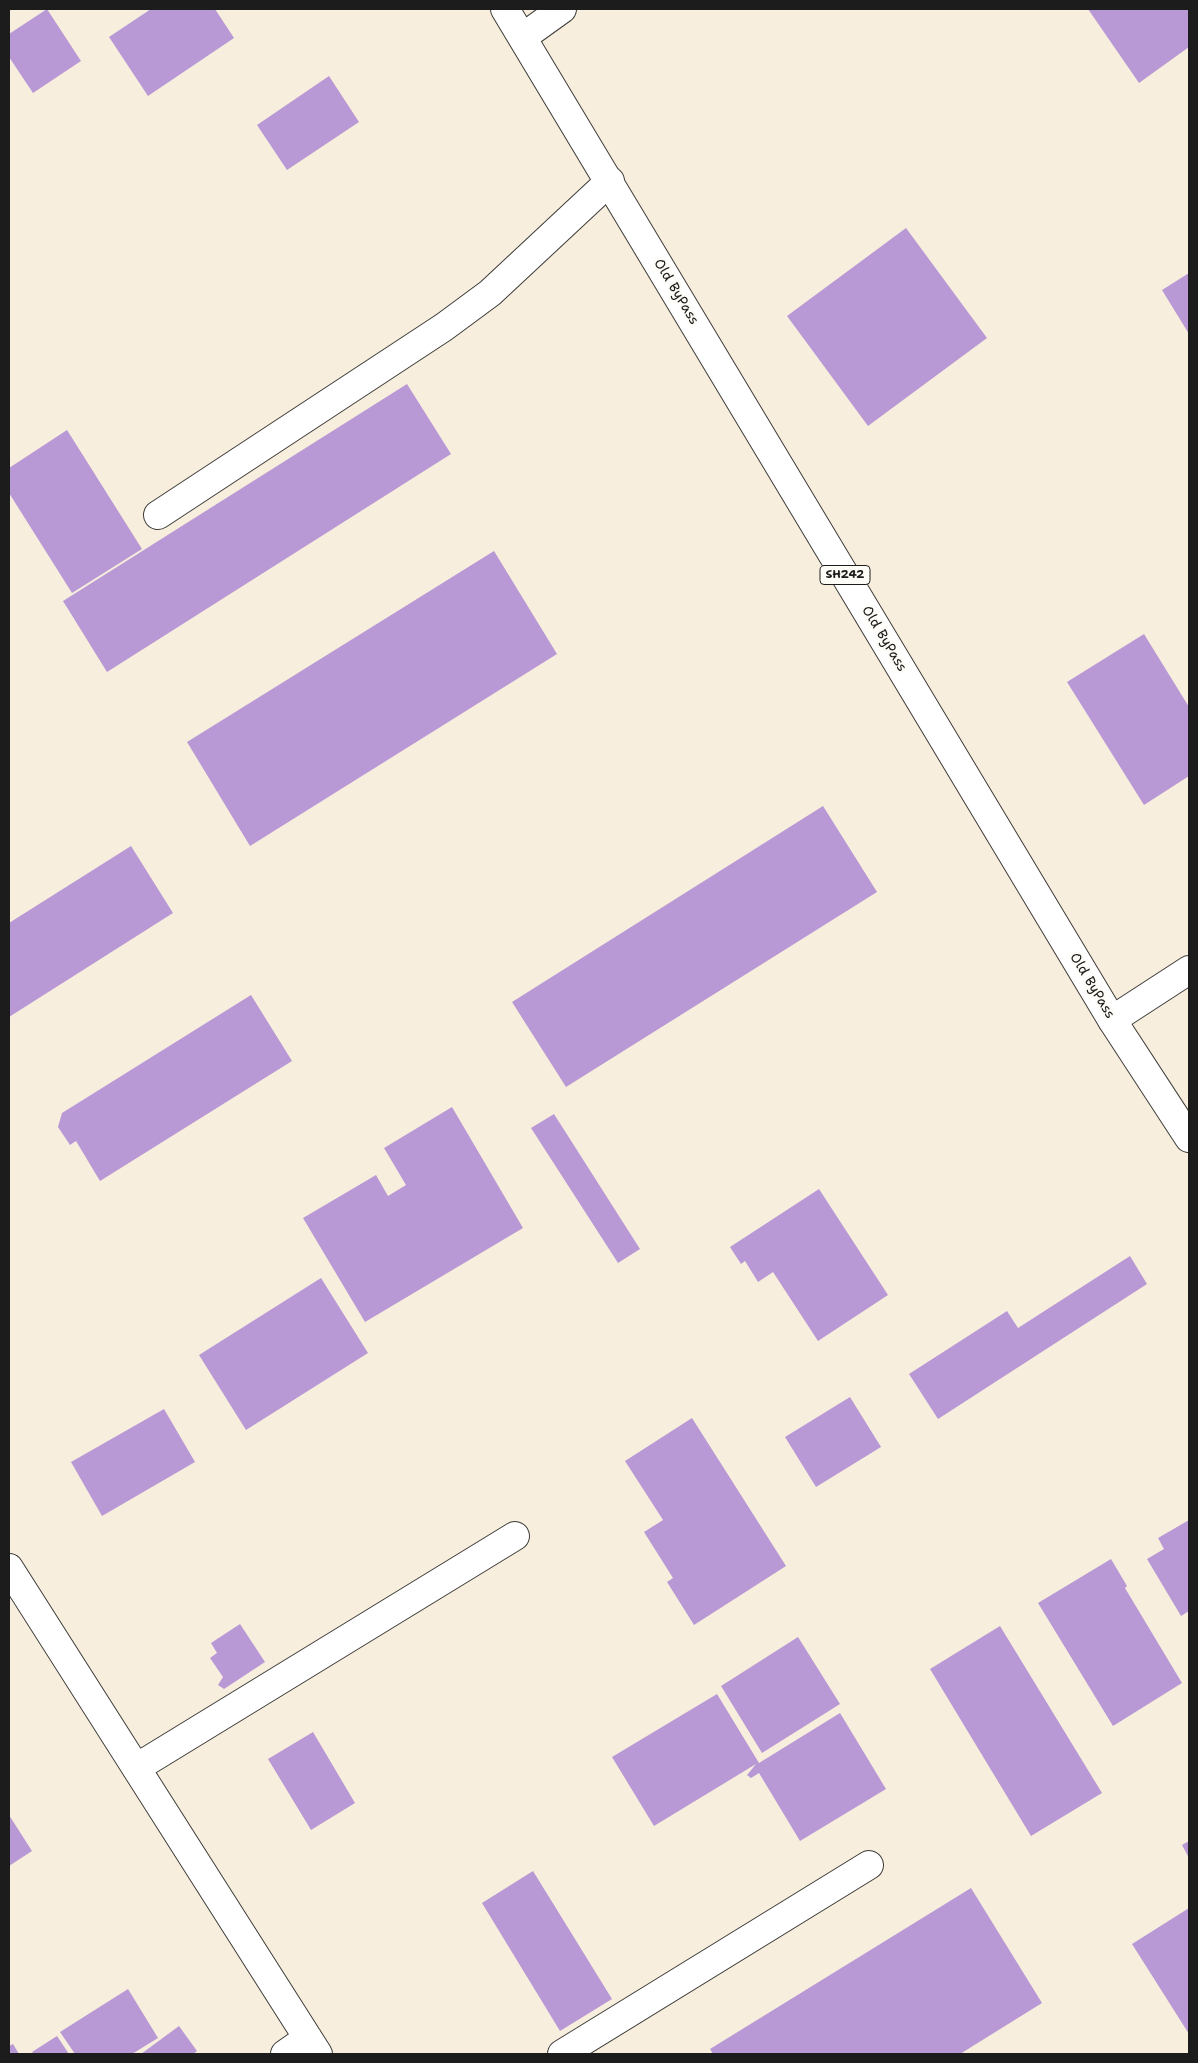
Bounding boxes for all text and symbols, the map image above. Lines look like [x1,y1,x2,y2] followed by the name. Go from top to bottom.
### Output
[650,256,702,328] street label: Old ByPass
[820,566,870,584] road number: SH242
[858,603,910,675] street label: Old ByPass
[1066,950,1118,1022] street label: Old ByPass

